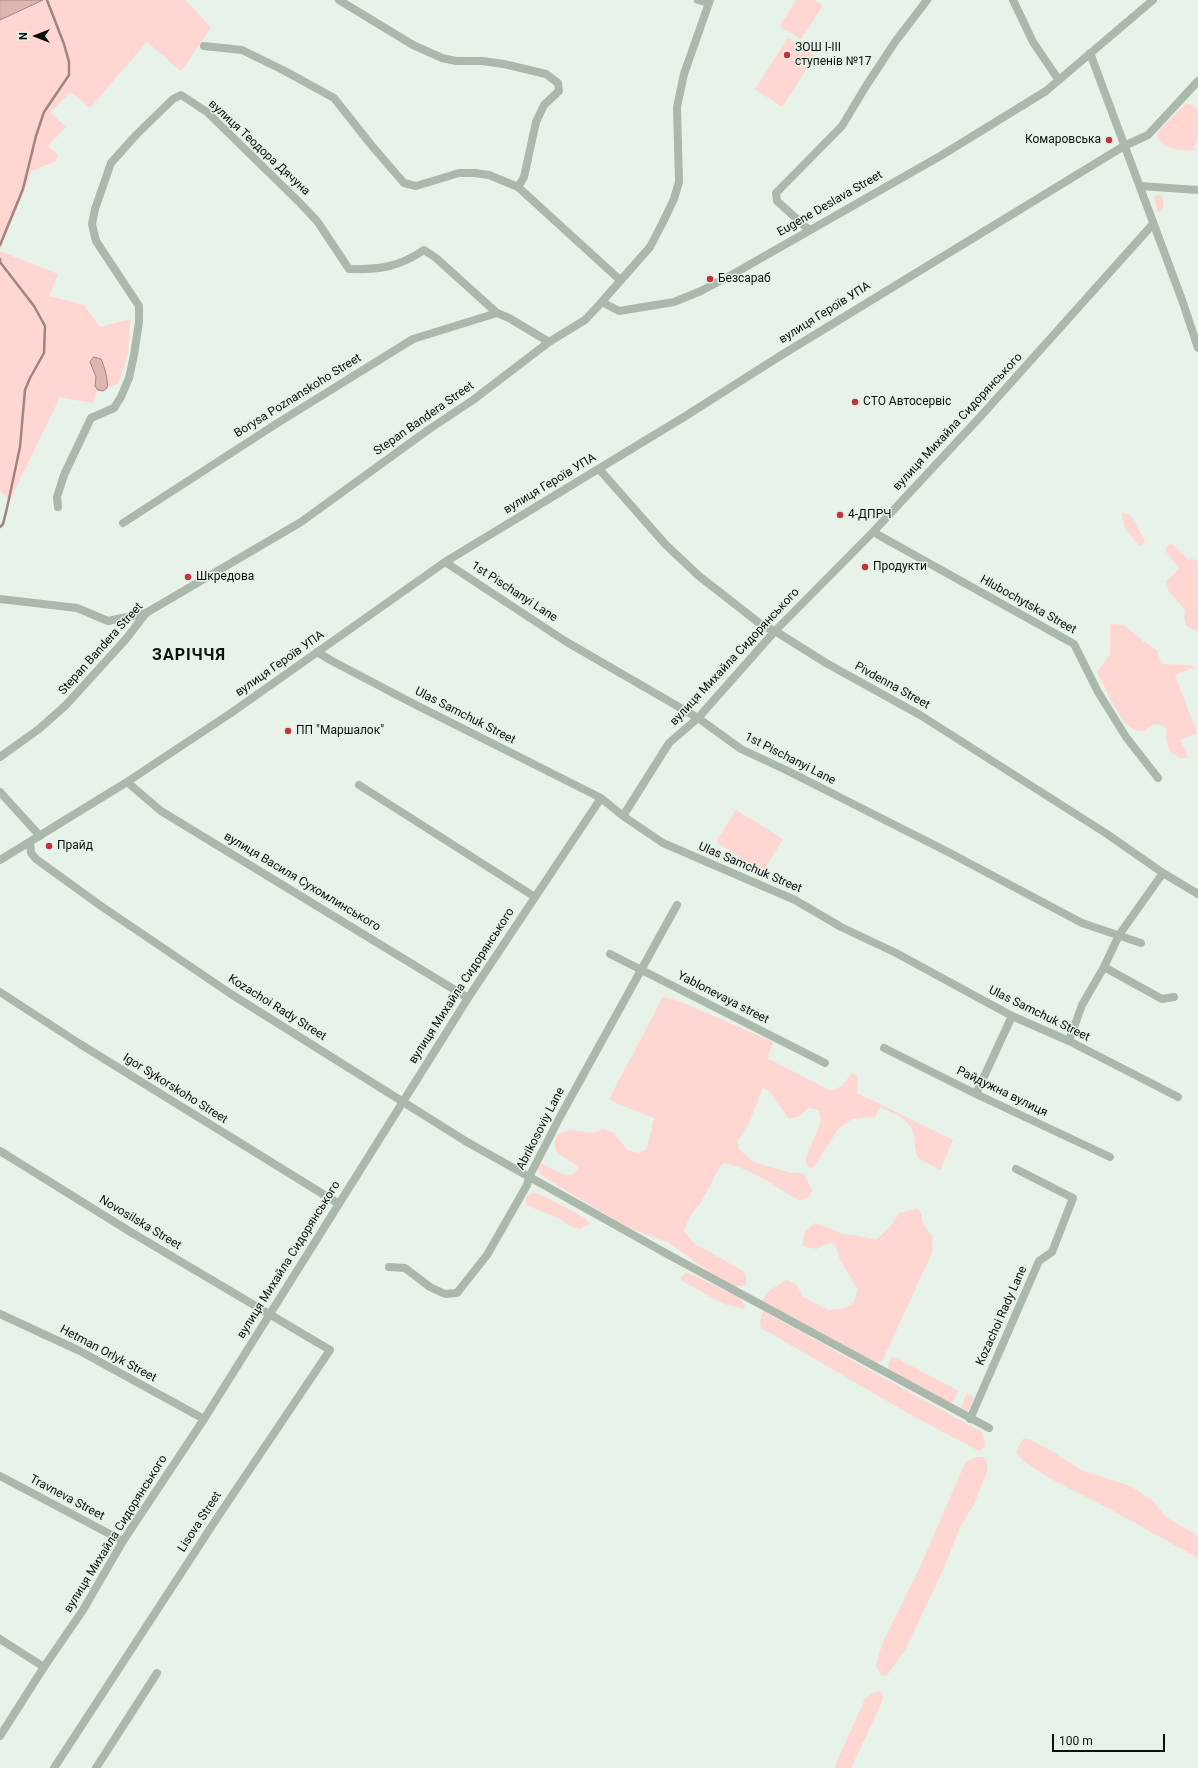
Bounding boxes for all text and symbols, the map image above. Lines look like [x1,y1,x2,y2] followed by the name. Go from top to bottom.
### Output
[16,16,56,56] north arrow
[17,32,30,40] text: N
[795,41,872,69] place label: ЗОШ І-ІІІ ступенів №17
[782,50,792,60] marker: ЗОШ І-ІІІ ступенів №17
[205,97,313,199] street label: вулиця Теодора Дячуна
[1025,133,1101,147] place label: Комаровська
[1104,135,1114,145] marker: Комаровська
[775,168,885,240] street label: Eugene Deslava Street
[718,272,771,286] place label: Безсараб
[705,274,715,284] marker: Безсараб
[777,279,873,347] street label: вулиця Героїв УПА
[890,350,1026,494] street label: вулиця Михайла Сидорянського
[232,351,364,441] street label: Borysa Poznanskoho Street
[371,379,477,459] street label: Stepan Bandera Street
[863,395,951,409] place label: СТО Автосервіс
[850,397,860,407] marker: СТО Автосервіс
[501,451,599,517] street label: вулиця Героїв УПА
[848,508,891,522] place label: 4-ДПРЧ
[835,510,845,520] marker: 4-ДПРЧ
[468,559,560,625] street label: 1st Pischanyi Lane
[873,560,927,574] place label: Продукти
[860,562,870,572] marker: Продукти
[196,570,254,584] place label: Шкредова
[183,572,193,582] marker: Шкредова
[977,573,1079,637] street label: Hlubochytska Street
[667,585,803,729] street label: вулиця Михайла Сидорянського
[56,600,146,698] street label: Stepan Bandera Street
[233,628,327,700] street label: вулиця Героїв УПА
[152,646,226,666] district label: ЗАРІЧЧЯ
[852,659,932,713] street label: Pivdenna Street
[412,684,518,748] street label: Ulas Samchuk Street
[296,724,384,738] place label: ПП "Маршалок"
[283,726,293,736] marker: ПП "Маршалок"
[742,730,838,788] street label: 1st Pischanyi Lane
[221,829,383,935] street label: вулиця Василя Сухомлинського
[57,839,93,853] place label: Прайд
[696,840,804,896] street label: Ulas Samchuk Street
[44,841,54,851] marker: Прайд
[406,905,518,1067] street label: вулиця Михайла Сидорянського
[675,969,771,1027] street label: Yablonevaya street
[225,972,329,1044] street label: Kozachoi Rady Street
[986,983,1092,1045] street label: Ulas Samchuk Street
[120,1051,230,1127] street label: Igor Sykorskoho Street
[954,1064,1050,1120] street label: Райдужна вулиця
[514,1085,568,1173] street label: Abrikosoviy Lane
[234,1179,344,1341] street label: вулиця Михайла Сидорянського
[96,1193,184,1253] street label: Novosilska Street
[974,1264,1030,1368] street label: Kozachoi Rady Lane
[57,1322,159,1386] street label: Hetman Orlyk Street
[61,1453,171,1615] street label: вулиця Михайла Сидорянського
[27,1472,107,1524] street label: Travneva Street
[175,1489,225,1555] street label: Lisova Street
[1054,1726,1167,1752] scale bar
[1059,1734,1093,1748] text: 100 m

